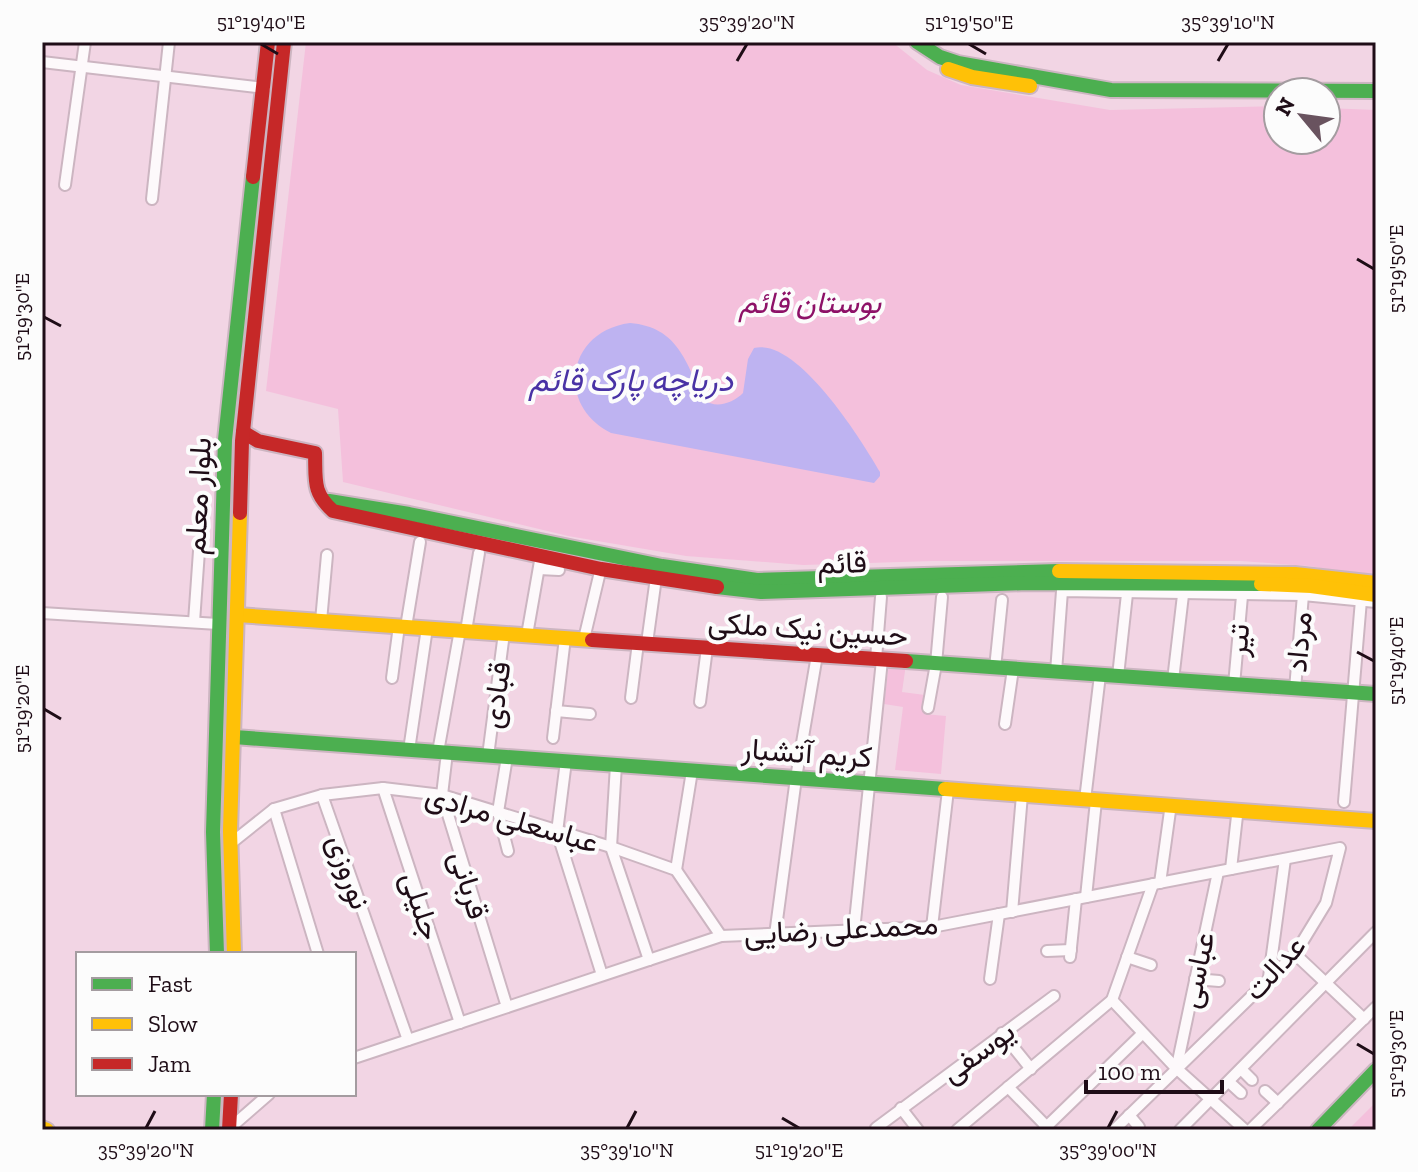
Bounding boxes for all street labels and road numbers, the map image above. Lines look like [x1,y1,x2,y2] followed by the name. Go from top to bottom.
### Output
[177,436,220,556] street label: بلوار معلم
[816,544,868,583] street label: قائم
[707,604,909,654] street label: حسین نیک ملکی
[1278,610,1320,674] street label: مرداد
[1219,622,1257,659] street label: تیر
[473,659,519,731] street label: قبادی
[739,730,874,777] street label: کریم آتشبار
[421,777,603,861] street label: عباسعلی مرادی
[320,830,378,914] street label: نوروزی
[442,847,496,923] street label: قربانی
[393,867,449,945] street label: جلیلی
[743,906,939,952] street label: محمدعلی رضایی
[1237,928,1313,1008] street label: عدالت
[1171,929,1223,1011] street label: عباسی
[934,1013,1022,1091] street label: یوسفی

